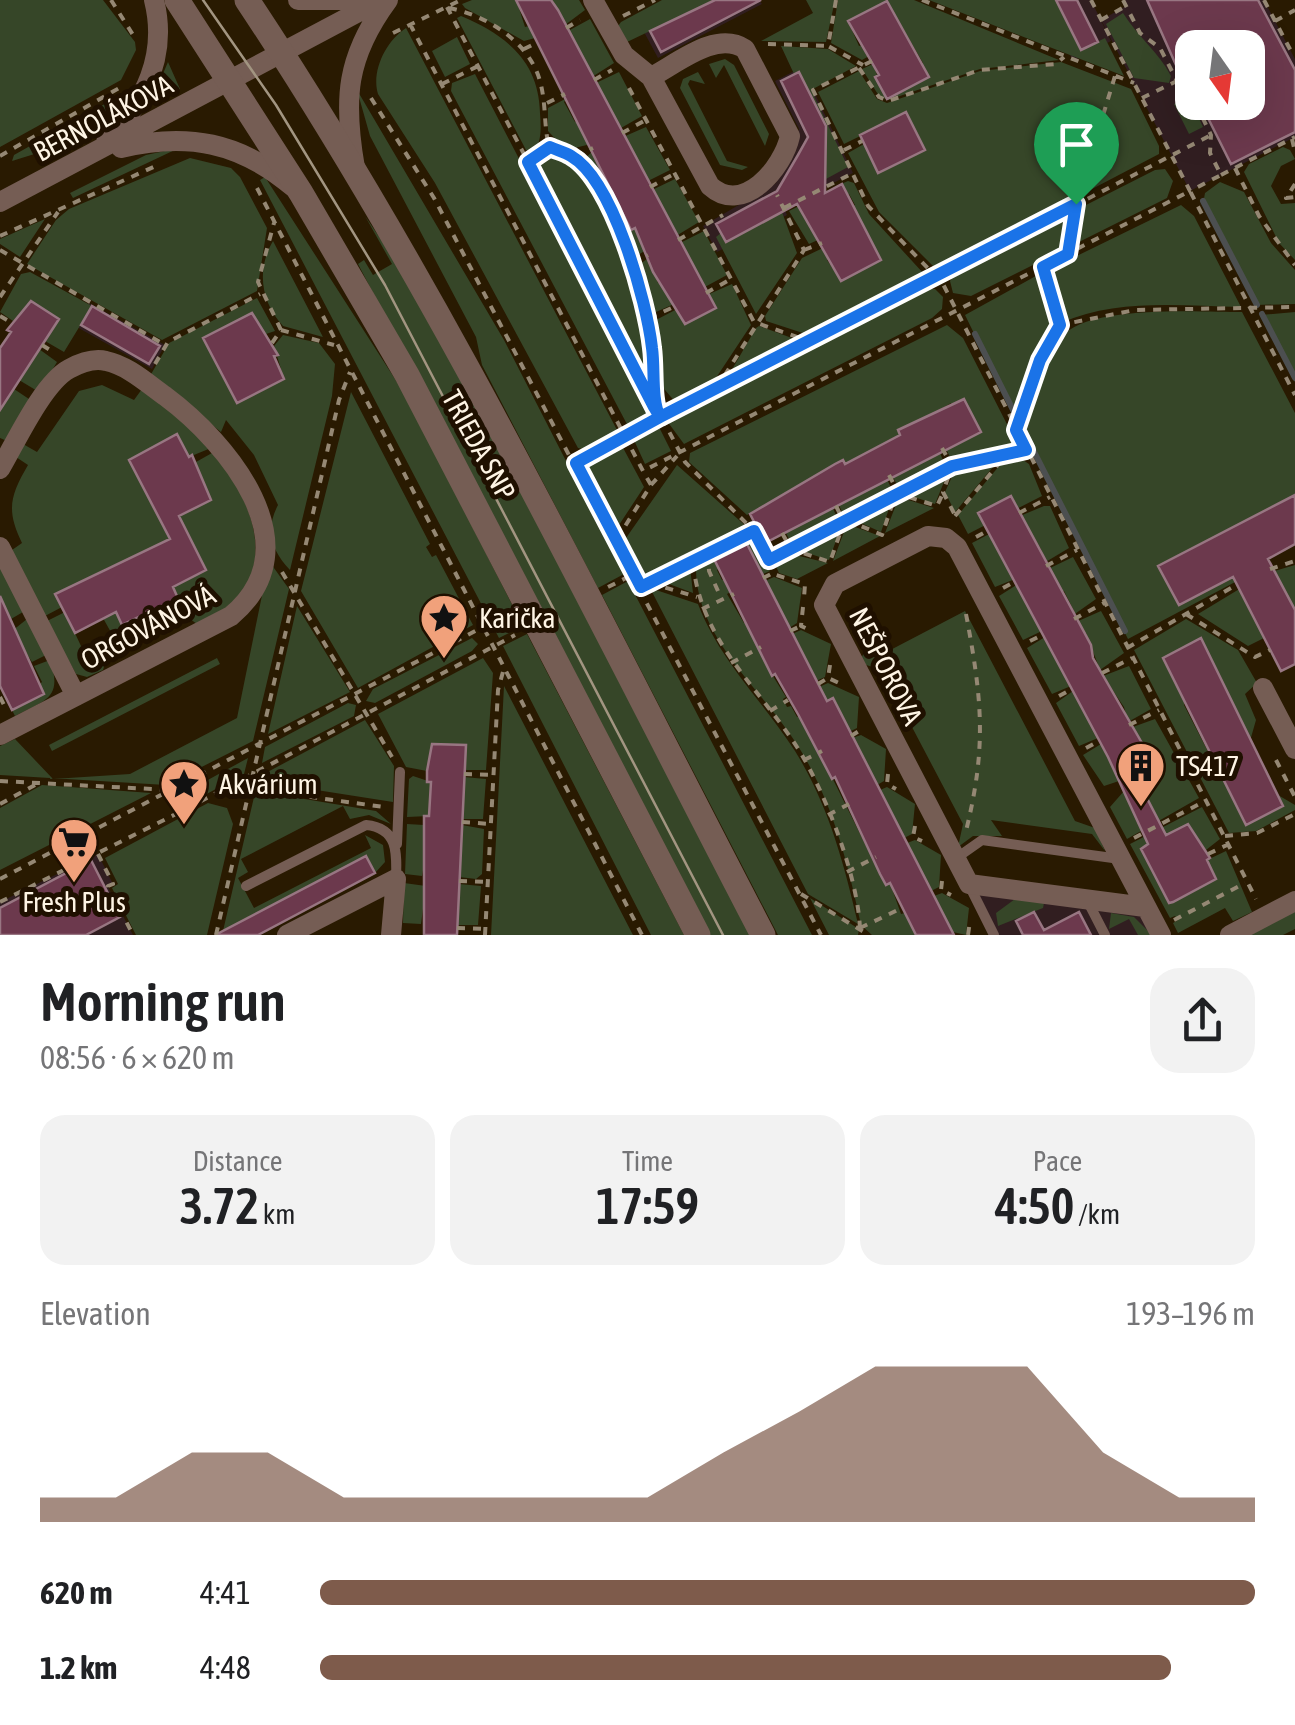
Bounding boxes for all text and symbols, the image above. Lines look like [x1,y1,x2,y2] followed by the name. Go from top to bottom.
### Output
[1175,30,1265,120] north arrow
[1175,30,1265,120] map controls
[28,68,178,168] street label: BERNOLÁKOVA
[1034,102,1119,205] pin
[1049,117,1104,172] icon: arrive
[436,384,522,506] street label: TRIEDA SNP
[75,578,221,676] street label: ORGOVÁNOVÁ
[418,592,470,660] place icon: Karička
[479,602,556,634] place label: Karička
[843,602,929,730] street label: NEŠPOROVA
[1115,740,1167,808] building icon: TS417
[1176,750,1240,782] place label: TS417
[158,758,210,826] place icon: Akvárium
[219,768,318,800] place label: Akvárium
[48,816,100,884] supermarket icon: Fresh Plus
[22,886,126,918] place label: Fresh Plus
[1150,968,1255,1073] button: share
[40,970,286,1033] text: Morning run
[40,1039,234,1076] text: 08:56 · 6 × 620 m
[193,1145,282,1177] text: Distance
[622,1145,673,1177] text: Time
[1033,1145,1082,1177] text: Pace
[180,1177,259,1235] text: 3.72
[596,1177,699,1235] text: 17:59
[995,1177,1074,1235] text: 4:50
[259,1198,295,1230] text: km
[1074,1198,1120,1230] text: /km
[40,1295,151,1332] text: Elevation
[1126,1295,1255,1332] text: 193–196 m
[40,1574,113,1611] text: 620 m
[200,1574,251,1611] text: 4:41
[40,1649,117,1686] text: 1.2 km
[200,1649,251,1686] text: 4:48

